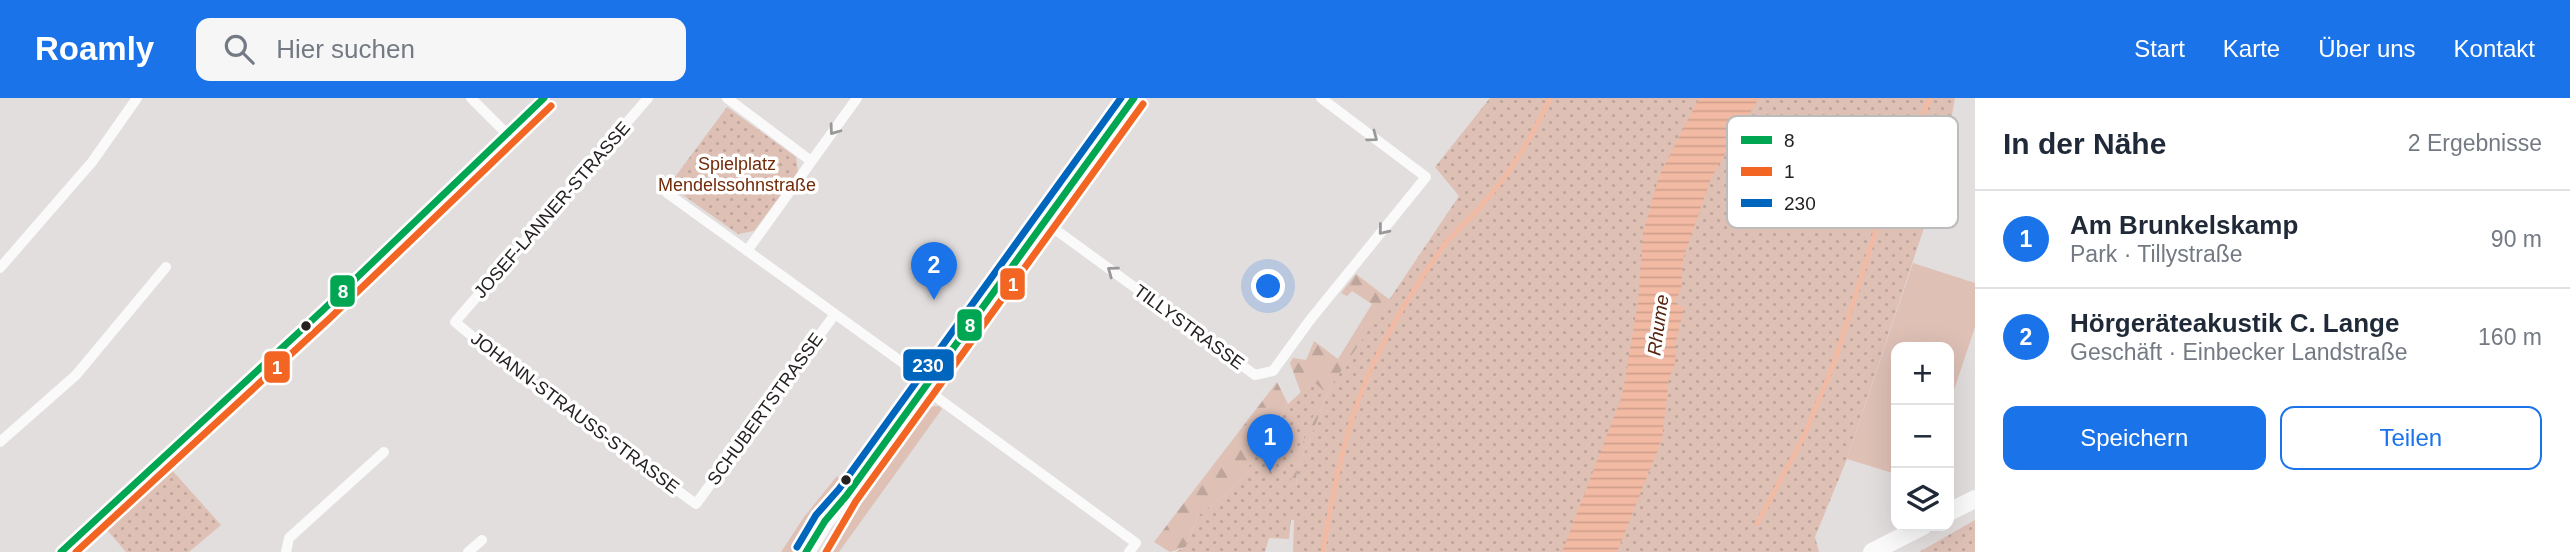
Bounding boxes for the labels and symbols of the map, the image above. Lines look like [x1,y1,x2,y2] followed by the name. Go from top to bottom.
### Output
[1727,116,1958,228] legend
[470,118,634,302] street label: JOSEF-LANNER-STRASSE
[829,122,842,135] one-way arrow
[1366,129,1378,142] one-way arrow
[1784,130,1795,151] text: 8
[658,154,816,195] park label: Spielplatz Mendelssohnstraße
[1784,161,1795,182] text: 1
[1784,193,1816,214] text: 230
[1379,221,1391,234] one-way arrow
[911,242,957,300] pin: 2
[999,267,1026,301] line badge: 1
[1107,267,1120,279] one-way arrow
[1251,269,1285,303] your location
[329,274,356,308] line badge: 8
[1008,274,1019,295] text: 1
[1130,280,1248,374] street label: TILLYSTRASSE
[338,281,348,302] text: 8
[1643,293,1673,357] water label: Rhume
[956,308,983,342] line badge: 8
[965,315,975,336] text: 8
[299,319,313,333] unlabelled marker
[467,328,683,498] street label: JOHANN-STRAUSS-STRASSE
[703,329,827,489] street label: SCHUBERTSTRASSE
[902,348,955,382] line badge: 230
[263,350,291,384] line badge: 1
[912,355,944,376] text: 230
[272,357,283,378] text: 1
[1247,414,1293,472] pin: 1
[839,473,853,487] unlabelled marker

